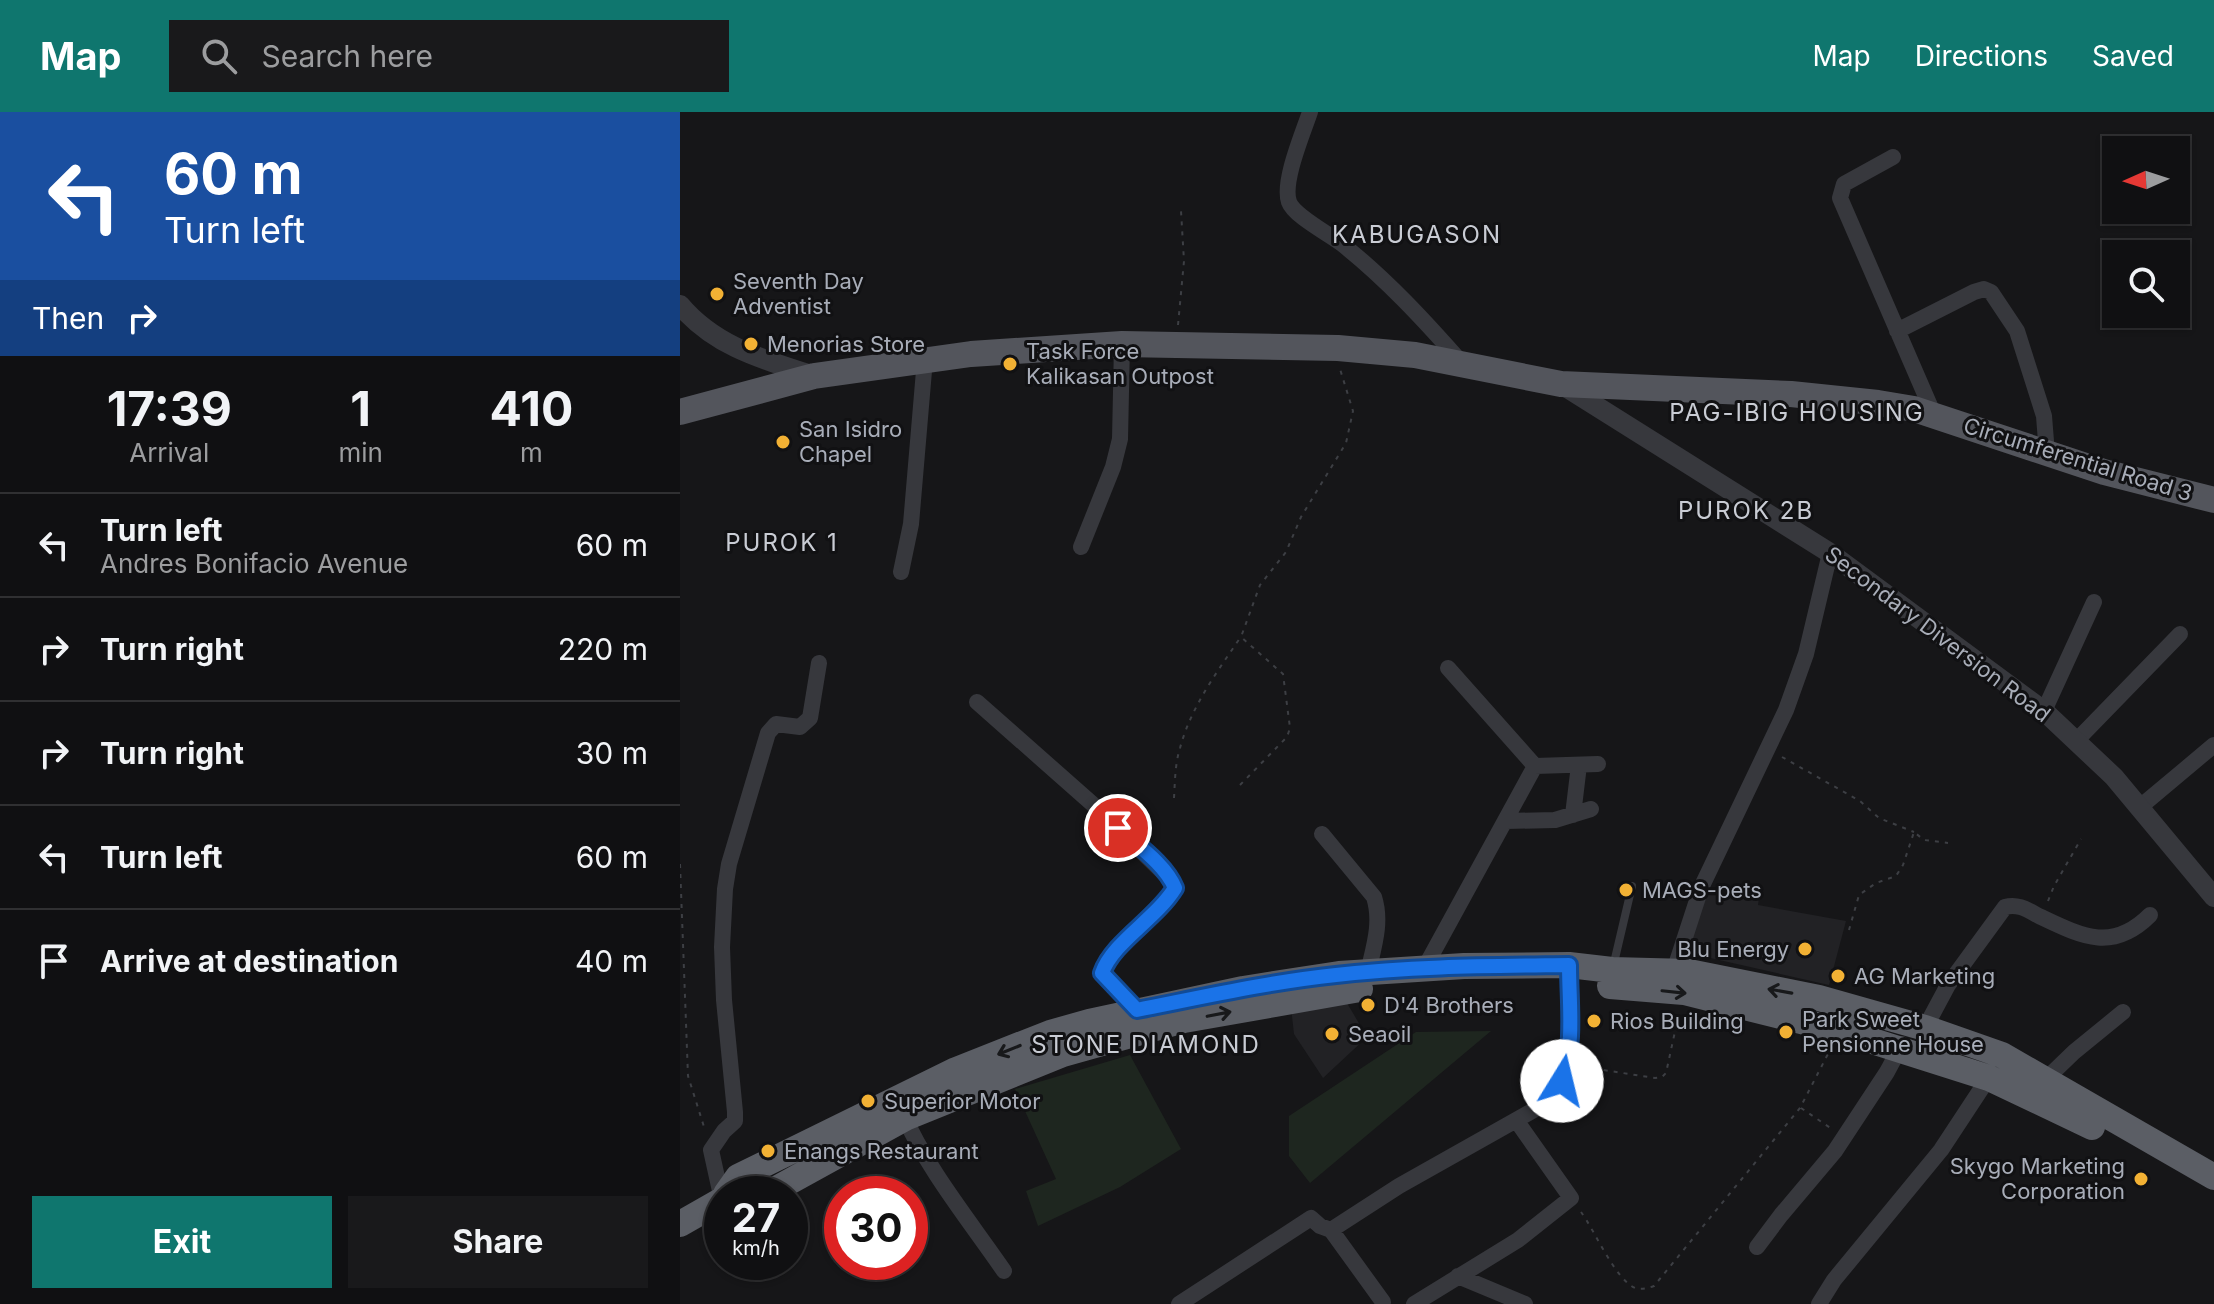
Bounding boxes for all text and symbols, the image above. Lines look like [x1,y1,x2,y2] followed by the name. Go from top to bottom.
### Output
[169,20,729,92] search box
[40,33,121,79] text: Map
[197,34,241,78] icon: search
[261,38,433,74] text: Search here
[1812,39,1871,73] text: Map
[1915,39,2048,73] text: Directions
[2092,39,2174,73] text: Saved
[2102,136,2190,224] north arrow
[2102,136,2190,328] map controls
[164,140,303,208] text: 60 m
[32,144,136,248] icon: left
[164,208,305,252] text: Turn left
[1332,220,1502,249] district label: KABUGASON
[2102,240,2190,328] button: search
[733,268,864,319] place label: Seventh Day Adventist
[708,285,726,303] marker: Seventh Day Adventist
[120,296,164,340] icon: right
[32,300,104,336] text: Then
[767,331,925,357] place label: Menorias Store
[742,335,760,353] marker: Menorias Store
[1026,338,1214,389] place label: Task Force Kalikasan Outpost
[1001,355,1019,373] marker: Task Force Kalikasan Outpost
[107,379,232,438] text: 17:39
[350,379,371,438] text: 1
[490,379,573,438] text: 410
[1669,398,1925,427] district label: PAG-IBIG HOUSING
[1961,412,2195,506] street label: Circumferential Road 3
[799,416,902,467] place label: San Isidro Chapel
[774,433,792,451] marker: San Isidro Chapel
[129,437,209,468] text: Arrival
[339,437,383,468] text: min
[520,437,543,468] text: m
[1678,496,1814,525] district label: PUROK 2B
[100,512,222,548] text: Turn left
[32,523,76,567] icon: left
[576,527,648,563] text: 60 m
[725,528,839,557] district label: PUROK 1
[1820,541,2056,727] street label: Secondary Diversion Road
[100,548,408,579] text: Andres Bonifacio Avenue
[32,627,76,671] icon: right
[100,631,244,667] text: Turn right
[558,631,648,667] text: 220 m
[32,731,76,775] icon: right
[100,735,244,771] text: Turn right
[576,735,648,771] text: 30 m
[1084,794,1152,862] pin
[1096,806,1140,850] icon: arrive
[32,835,76,879] icon: left
[100,839,222,875] text: Turn left
[576,839,648,875] text: 60 m
[1642,877,1762,903] place label: MAGS-pets
[1617,881,1635,899] marker: MAGS-pets
[1677,936,1789,962] place label: Blu Energy
[32,939,76,983] icon: arrive
[1796,940,1814,958] marker: Blu Energy
[100,943,398,979] text: Arrive at destination
[575,943,648,979] text: 40 m
[1854,963,1995,989] place label: AG Marketing
[1829,967,1847,985] marker: AG Marketing
[1768,982,1793,997] one-way arrow
[1660,984,1687,999] one-way arrow
[1384,992,1514,1018] place label: D'4 Brothers
[1359,996,1377,1014] marker: D'4 Brothers
[1206,1005,1232,1020] one-way arrow
[1802,1006,1984,1057] place label: Park Sweet Pensionne House
[1610,1008,1744,1034] place label: Rios Building
[1585,1012,1603,1030] marker: Rios Building
[1348,1021,1411,1047] place label: Seaoil
[1777,1023,1795,1041] marker: Park Sweet Pensionne House
[1323,1025,1341,1043] marker: Seaoil
[1031,1030,1261,1059] district label: STONE DIAMOND
[1520,1039,1604,1123] position arrow
[997,1044,1022,1058] one-way arrow
[884,1088,1041,1114] place label: Superior Motor
[859,1092,877,1110] marker: Superior Motor
[784,1138,979,1164] place label: Enangs Restaurant
[759,1142,777,1160] marker: Enangs Restaurant
[1950,1153,2125,1204] place label: Skygo Marketing Corporation
[2132,1170,2150,1188] marker: Skygo Marketing Corporation
[824,1176,928,1280] speed limit sign: 30
[732,1193,780,1242] text: 27
[32,1196,332,1288] button: Exit
[348,1196,648,1288] button: Share
[732,1236,780,1260] text: km/h

